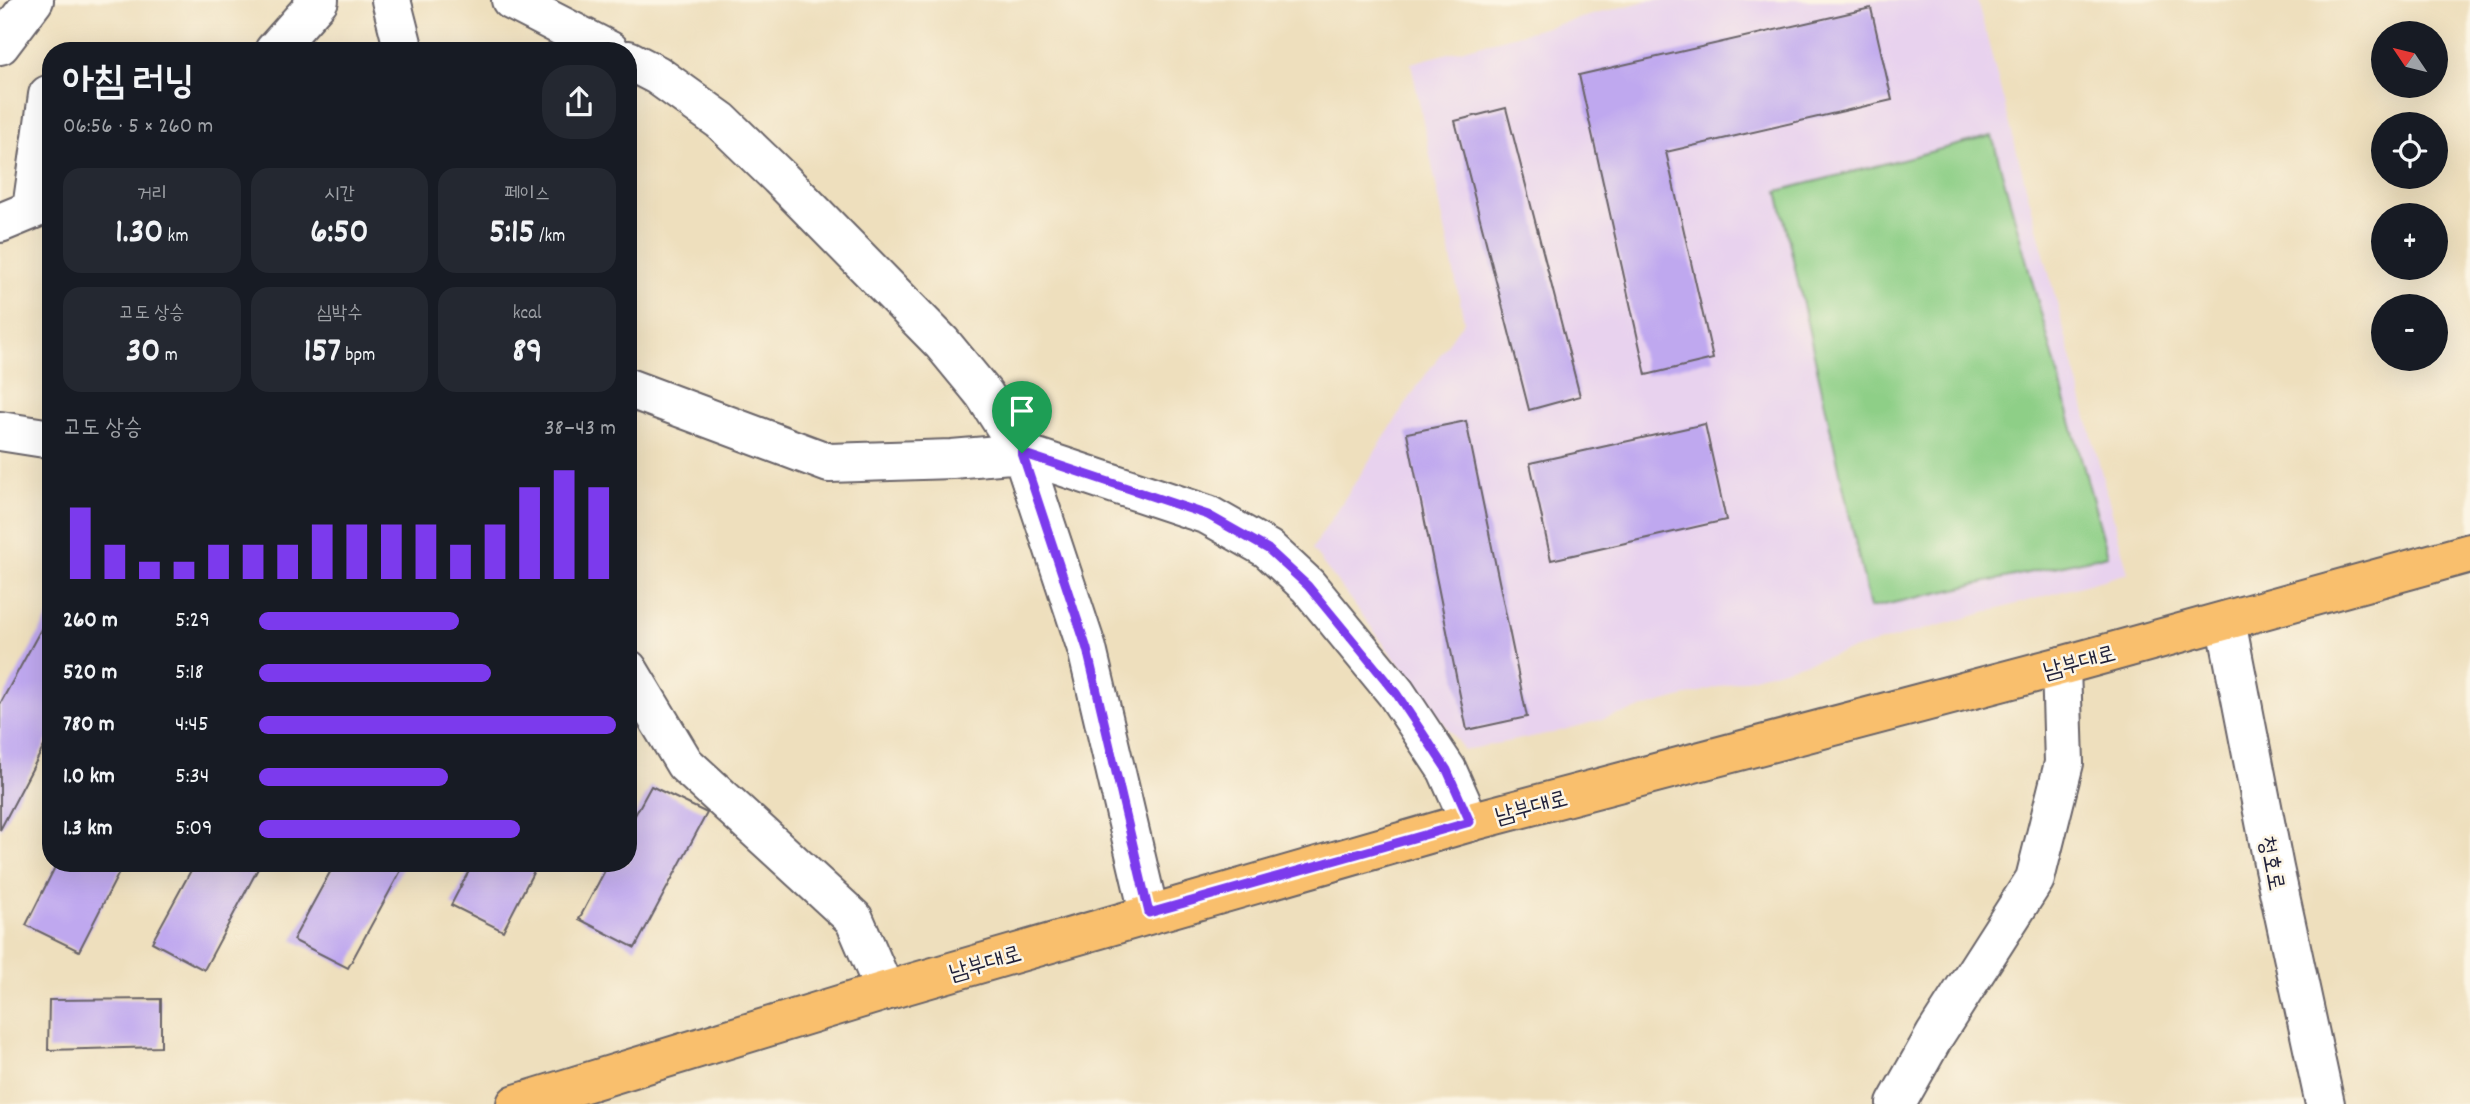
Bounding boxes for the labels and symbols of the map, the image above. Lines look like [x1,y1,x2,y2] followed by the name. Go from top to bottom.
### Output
[2371,21,2448,98] north arrow
[992,381,1052,453] pin
[2040,639,2120,690] street label: 남부대로
[1492,784,1572,835] street label: 남부대로
[2248,833,2291,894] street label: 청호로
[946,939,1026,991] street label: 남부대로

